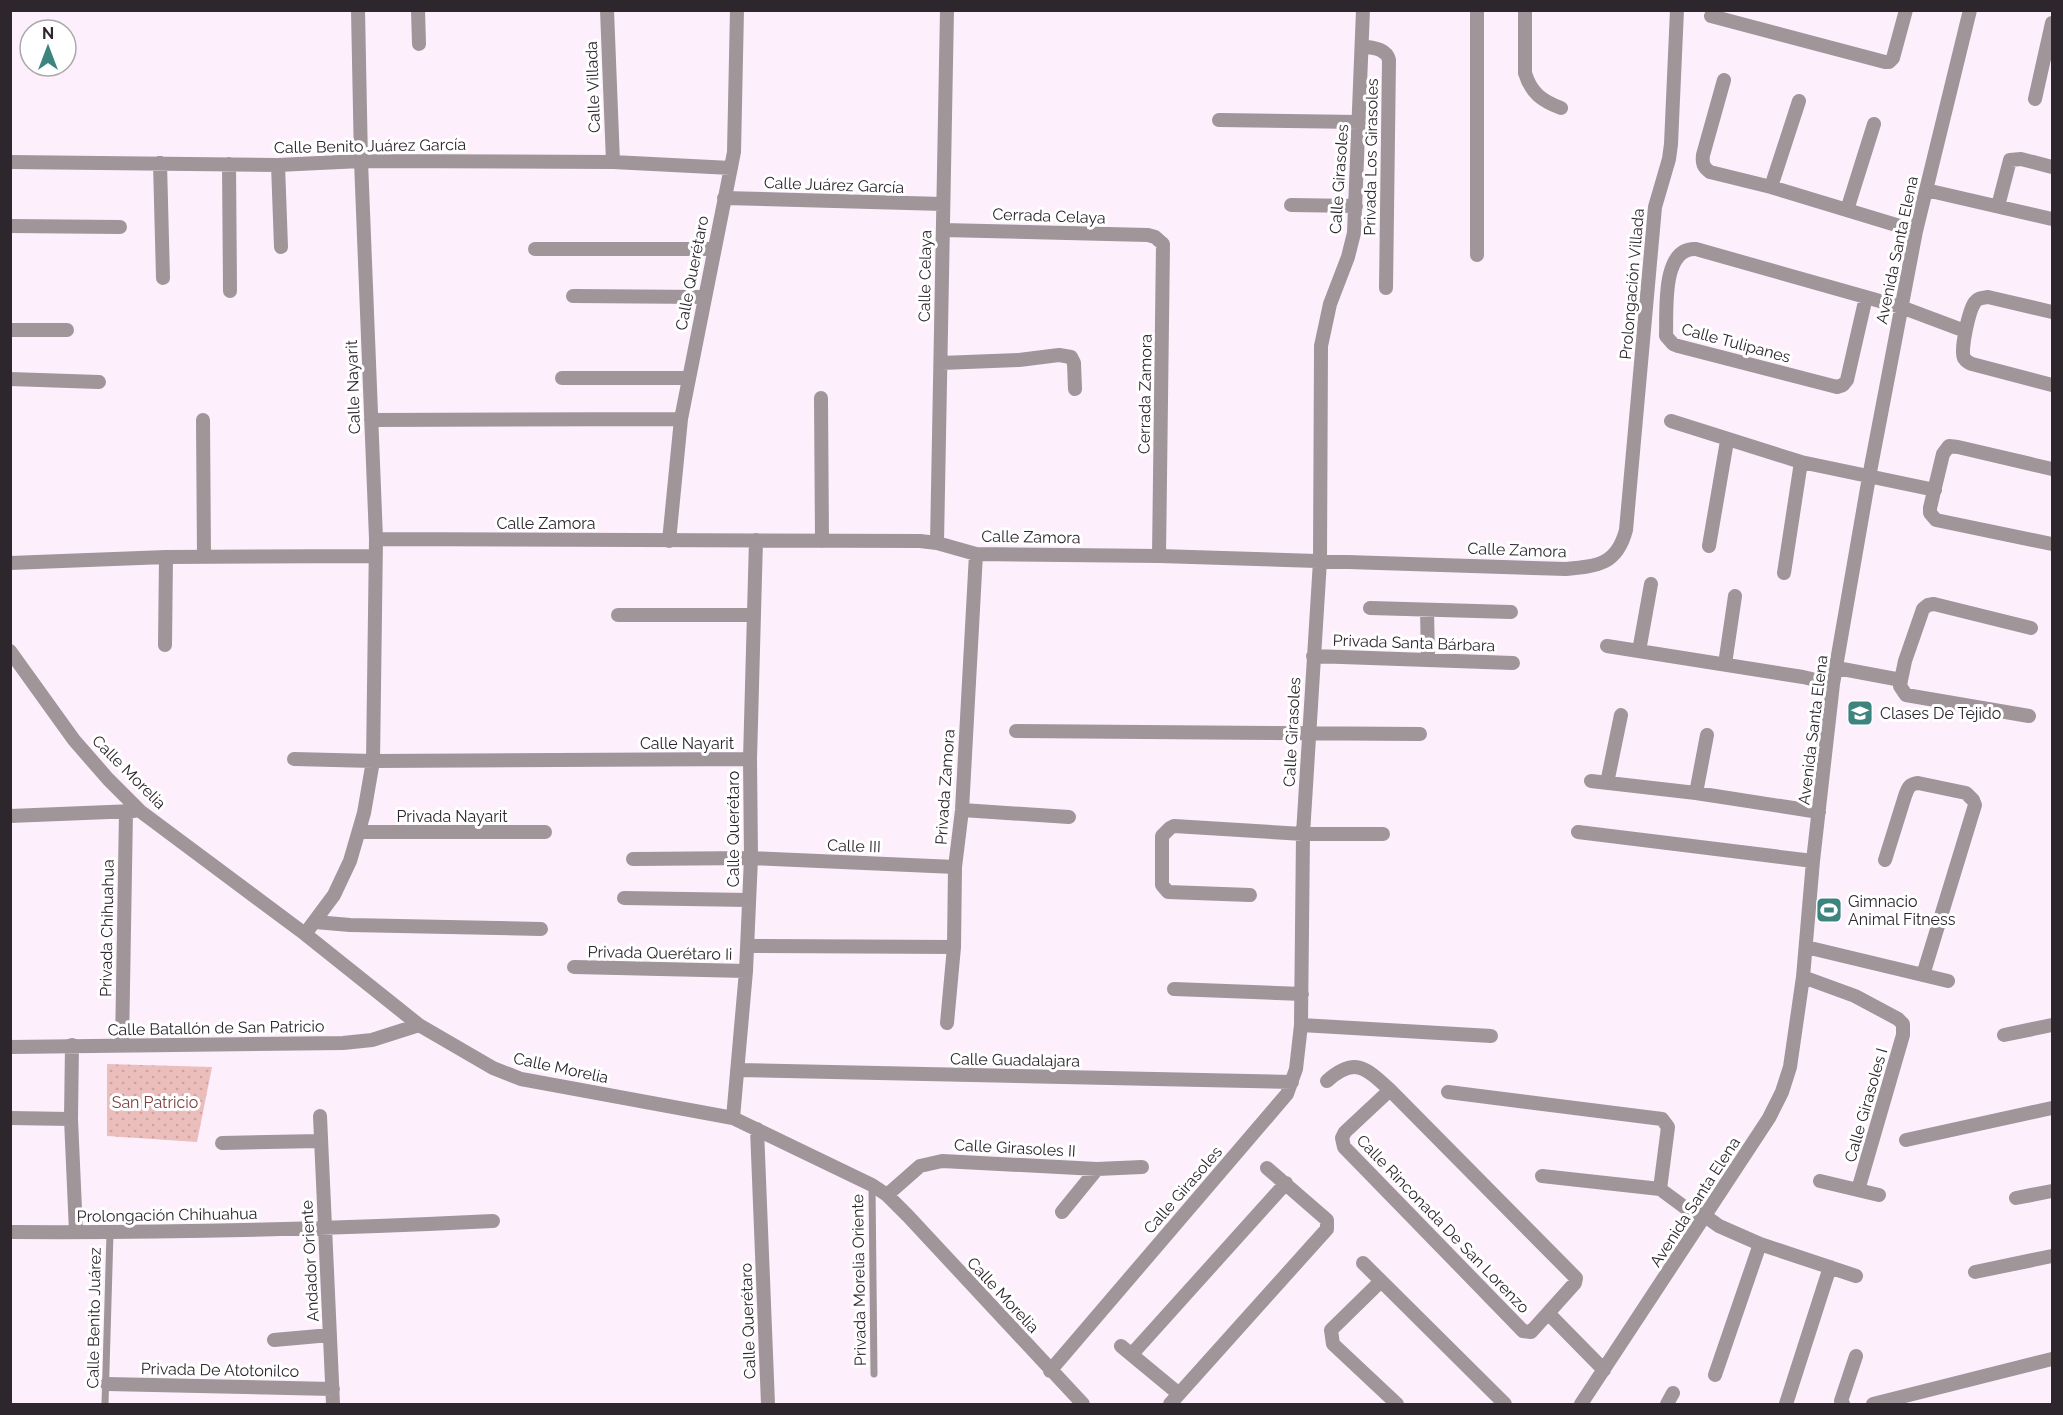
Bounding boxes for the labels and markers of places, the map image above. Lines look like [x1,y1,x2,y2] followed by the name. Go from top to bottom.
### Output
[1845,698,1875,728] school or university icon: Clases De Tejido
[1880,704,2001,723] place label: Clases De Tejido
[1848,892,1956,929] place label: Gimnacio Animal Fitness
[1814,895,1844,925] sports icon: Gimnacio Animal Fitness

